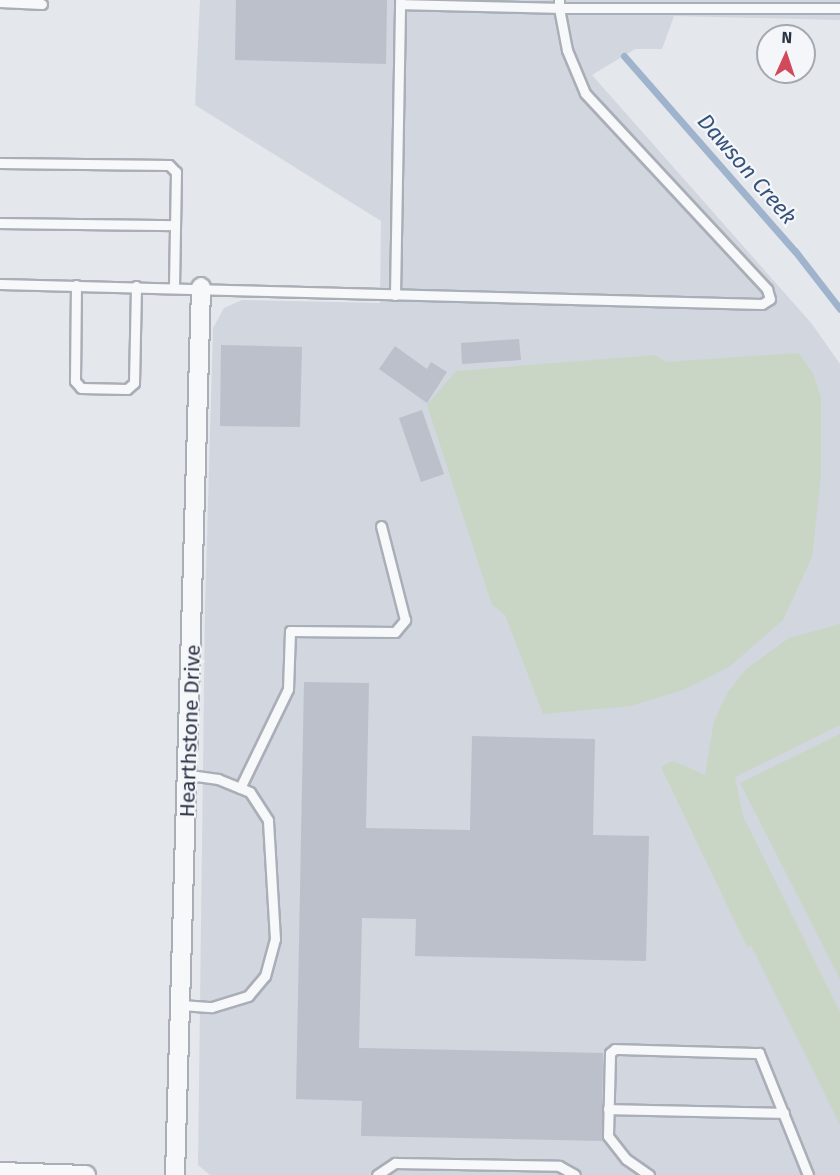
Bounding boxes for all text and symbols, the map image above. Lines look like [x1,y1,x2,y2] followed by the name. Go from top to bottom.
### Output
[756,24,816,84] north arrow
[781,28,793,47] text: N
[692,108,802,230] water label: Dawson Creek
[174,644,206,818] street label: Hearthstone Drive

